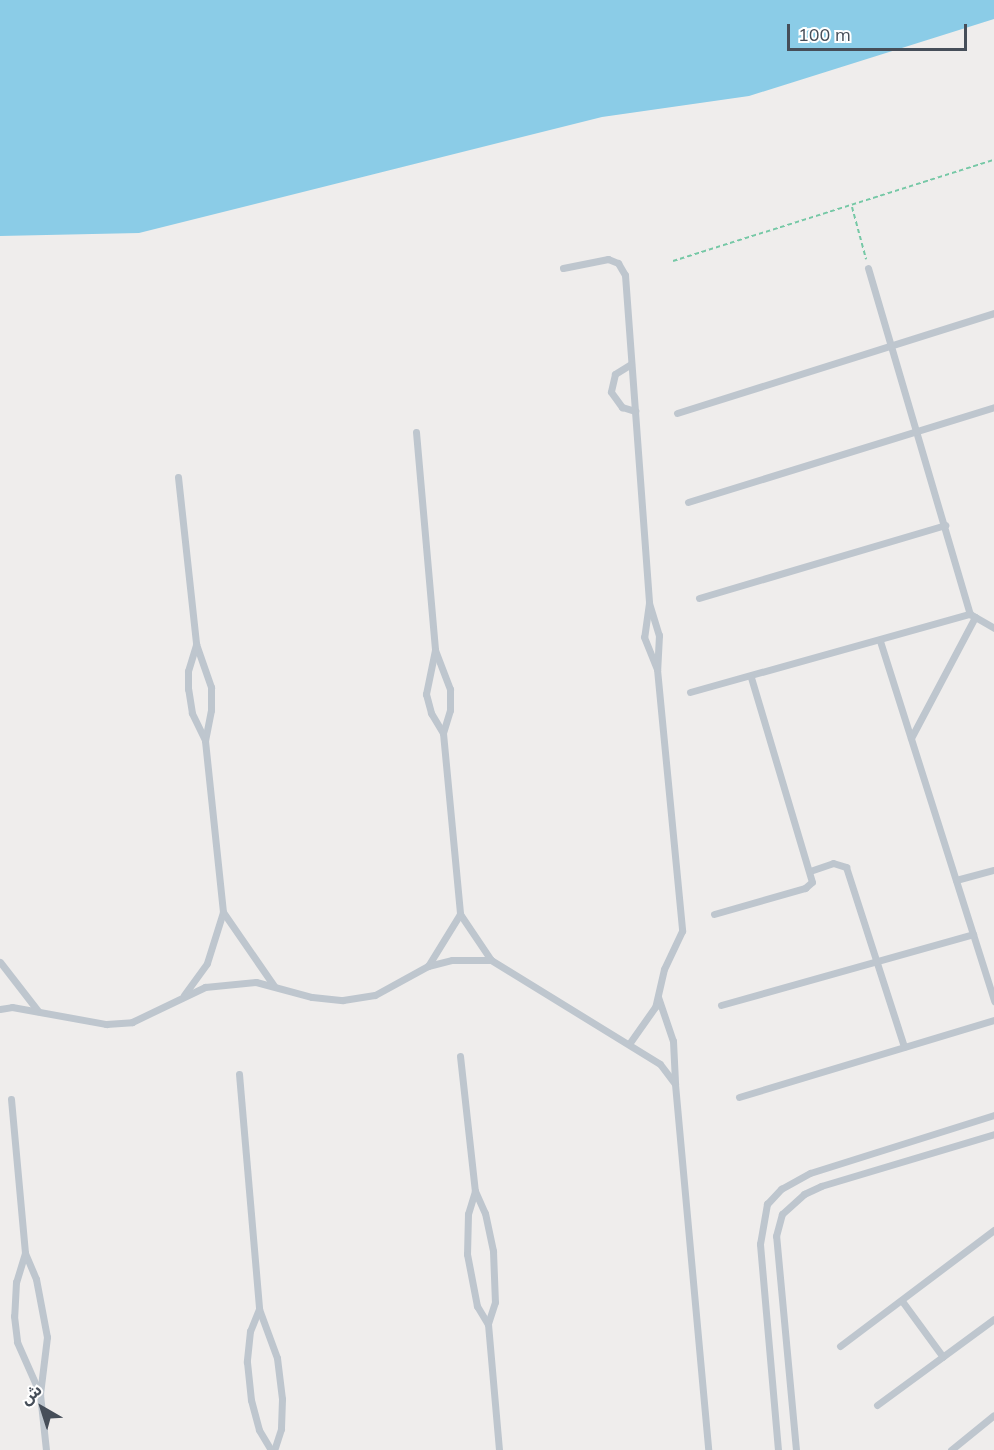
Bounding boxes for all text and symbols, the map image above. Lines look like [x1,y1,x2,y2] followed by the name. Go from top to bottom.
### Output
[790,12,970,50] scale bar
[798,23,851,46] text: 100 m
[12,1378,72,1438] north arrow
[16,1379,45,1409] text: ش

